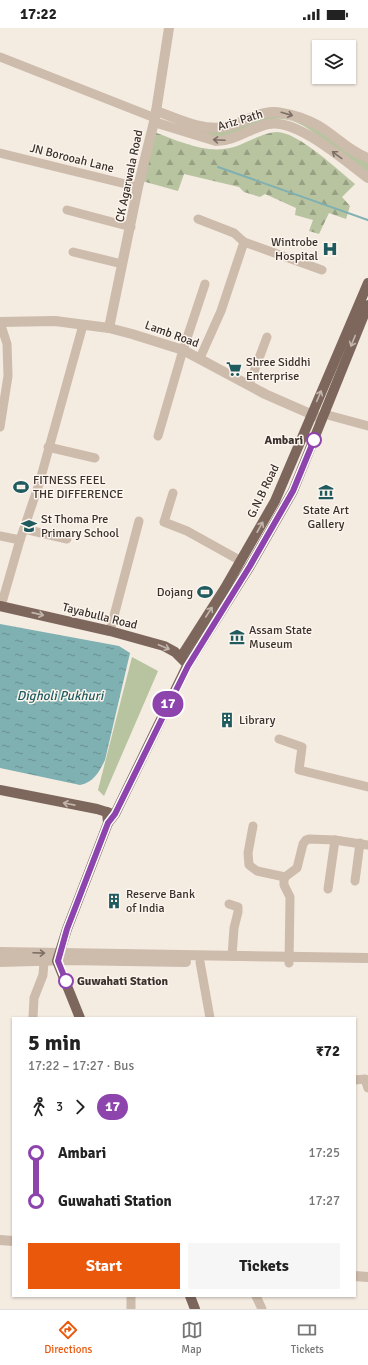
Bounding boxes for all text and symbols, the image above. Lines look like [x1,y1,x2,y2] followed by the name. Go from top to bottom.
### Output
[20,5,57,23] text: 17:22
[312,40,356,84] map controls
[312,40,356,84] button: layers
[216,107,265,134] street label: Ariz Path
[281,111,294,118] one-way arrow
[112,129,147,224] street label: CK Agarwala Road
[212,136,225,144] one-way arrow
[28,141,116,176] street label: JN Borooah Lane
[331,151,342,159] one-way arrow
[271,235,318,264] place label: Wintrobe Hospital
[321,240,339,258] hospital icon: Wintrobe Hospital
[143,318,201,351] street label: Lamb Road
[349,335,357,347] one-way arrow
[246,355,310,384] place label: Shree Siddhi Enterprise
[225,360,243,378] supermarket icon: Shree Siddhi Enterprise
[316,390,323,402] one-way arrow
[306,432,322,448] marker: Ambari
[264,433,303,448] place label: Ambari
[244,462,283,520] street label: G.N.B Road
[33,473,123,502] place label: FITNESS FEEL THE DIFFERENCE
[12,478,30,496] sports icon: FITNESS FEEL THE DIFFERENCE
[317,483,335,501] museum icon: State Art Gallery
[303,503,349,532] place label: State Art Gallery
[41,512,119,541] place label: St Thoma Pre Primary School
[20,517,38,535] school or university icon: St Thoma Pre Primary School
[257,521,264,533] one-way arrow
[196,583,214,601] sports icon: Dojang
[157,585,193,600] place label: Dojang
[61,600,139,633] street label: Tayabulla Road
[206,606,214,618] one-way arrow
[31,611,44,619] one-way arrow
[249,623,312,652] place label: Assam State Museum
[228,628,246,646] museum icon: Assam State Museum
[157,643,169,651] one-way arrow
[17,688,105,704] water label: Digholi Pukhuri
[150,691,186,717] line badge: 17
[160,695,176,712] text: 17
[218,711,236,729] building icon: Library
[239,713,276,728] place label: Library
[63,799,76,807] one-way arrow
[126,887,195,916] place label: Reserve Bank of India
[105,892,123,910] building icon: Reserve Bank of India
[32,949,45,956] one-way arrow
[58,973,74,989] marker: Guwahati Station
[77,974,168,989] place label: Guwahati Station
[28,1029,81,1056] text: 5 min
[316,1042,340,1060] text: ₹72
[28,1058,134,1074] text: 17:22 – 17:27 · Bus
[28,1096,50,1118] icon: walk
[69,1096,91,1118] icon: forward
[105,1098,120,1115] text: 17
[56,1099,63,1115] text: 3
[58,1144,106,1162] text: Ambari
[308,1145,340,1161] text: 17:25
[58,1192,172,1210] text: Guwahati Station
[308,1193,340,1209] text: 17:27
[28,1243,180,1289] button: Start
[188,1243,340,1289] button: Tickets
[44,1319,92,1356] tab: Directions
[181,1319,203,1356] tab: Map
[291,1319,324,1356] tab: Tickets

